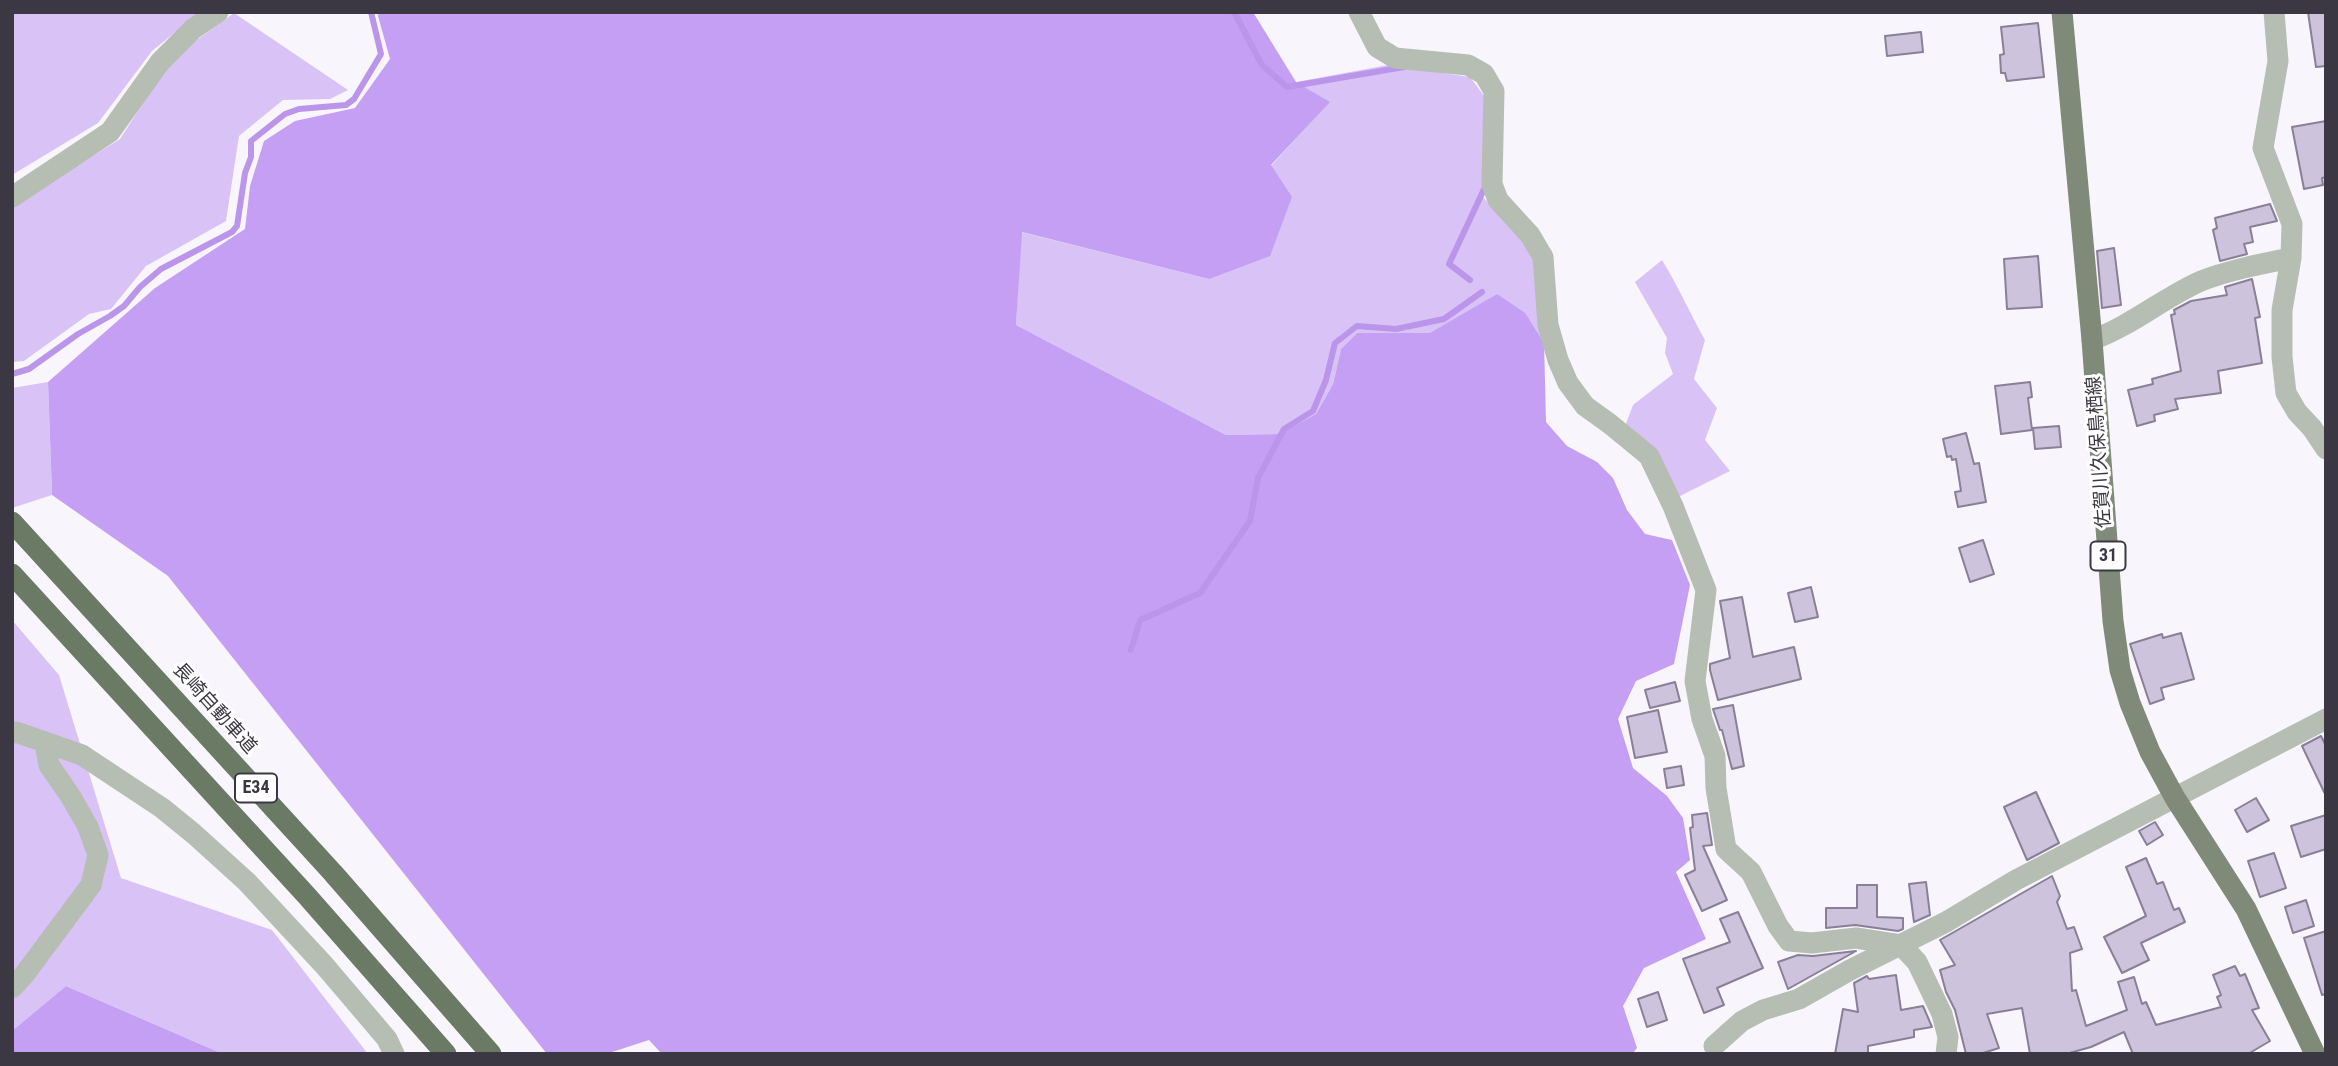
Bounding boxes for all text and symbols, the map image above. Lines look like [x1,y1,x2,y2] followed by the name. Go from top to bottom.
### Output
[2083,375,2117,529] street label: 佐賀川久保鳥栖線
[2090,542,2126,570] road number: 31
[167,659,261,759] street label: 長崎自動車道
[235,774,277,802] road number: E34

